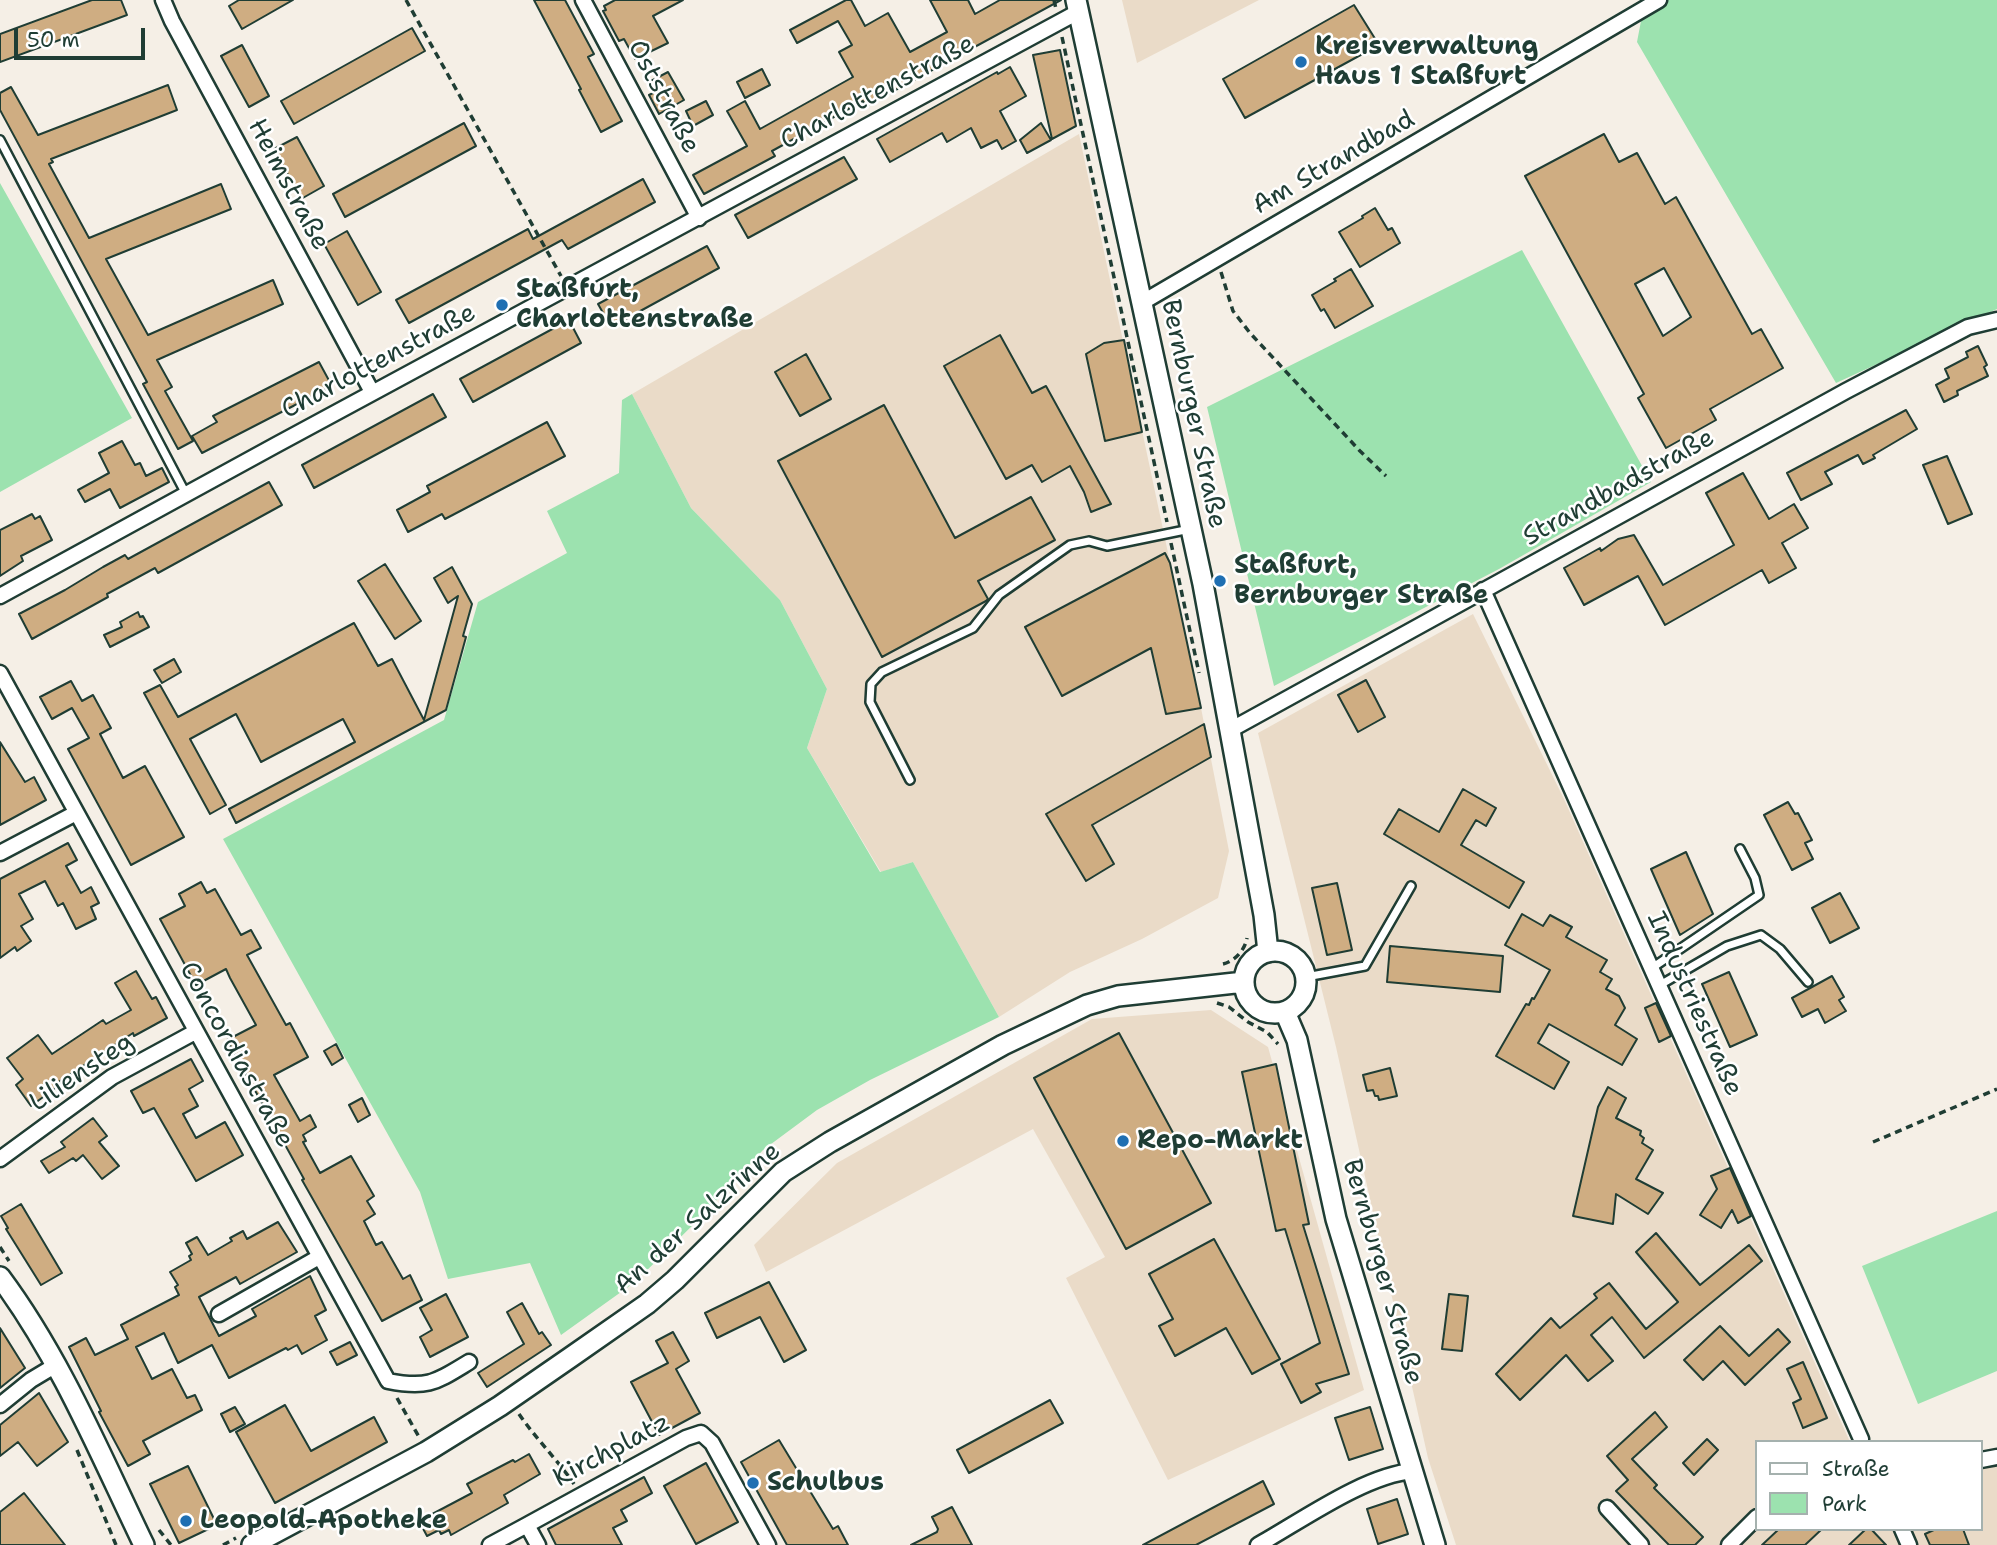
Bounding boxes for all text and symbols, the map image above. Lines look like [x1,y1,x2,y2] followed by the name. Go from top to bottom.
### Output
[18,14,149,58] scale bar
[27,26,80,54] text: 50 m
[776,29,980,157] street label: Charlottenstraße
[1315,31,1538,92] place label: Kreisverwaltung Haus 1 Staßfurt
[620,35,706,159] street label: Oststraße
[1293,54,1309,70] marker: Kreisverwaltung Haus 1 Staßfurt
[1247,104,1421,222] street label: Am Strandbad
[240,114,336,256] street label: Heimstraße
[516,274,754,336] place label: Staßfurt, Charlottenstraße
[494,297,510,313] marker: Staßfurt, Charlottenstraße
[1154,297,1232,531] street label: Bernburger Straße
[277,298,481,426] street label: Charlottenstraße
[1518,423,1720,553] street label: Strandbadstraße
[1234,550,1489,612] place label: Staßfurt, Bernburger Straße
[1212,573,1228,589] marker: Staßfurt, Bernburger Straße
[1639,907,1749,1101] street label: Industriestraße
[172,957,300,1153] street label: Concordiastraße
[24,1027,140,1119] street label: Liliensteg
[1137,1125,1303,1157] place label: Repo-Markt
[1115,1133,1131,1149] marker: Repo-Markt
[609,1136,787,1302] street label: An der Salzrinne
[1335,1156,1429,1388] street label: Bernburger Straße
[548,1407,676,1495] street label: Kirchplatz
[1756,1440,1983,1531] legend
[1822,1455,1890,1483] text: Straße
[767,1467,884,1499] place label: Schulbus
[745,1475,761,1491] marker: Schulbus
[1822,1490,1867,1518] text: Park
[200,1505,447,1537] place label: Leopold-Apotheke
[178,1513,194,1529] marker: Leopold-Apotheke

